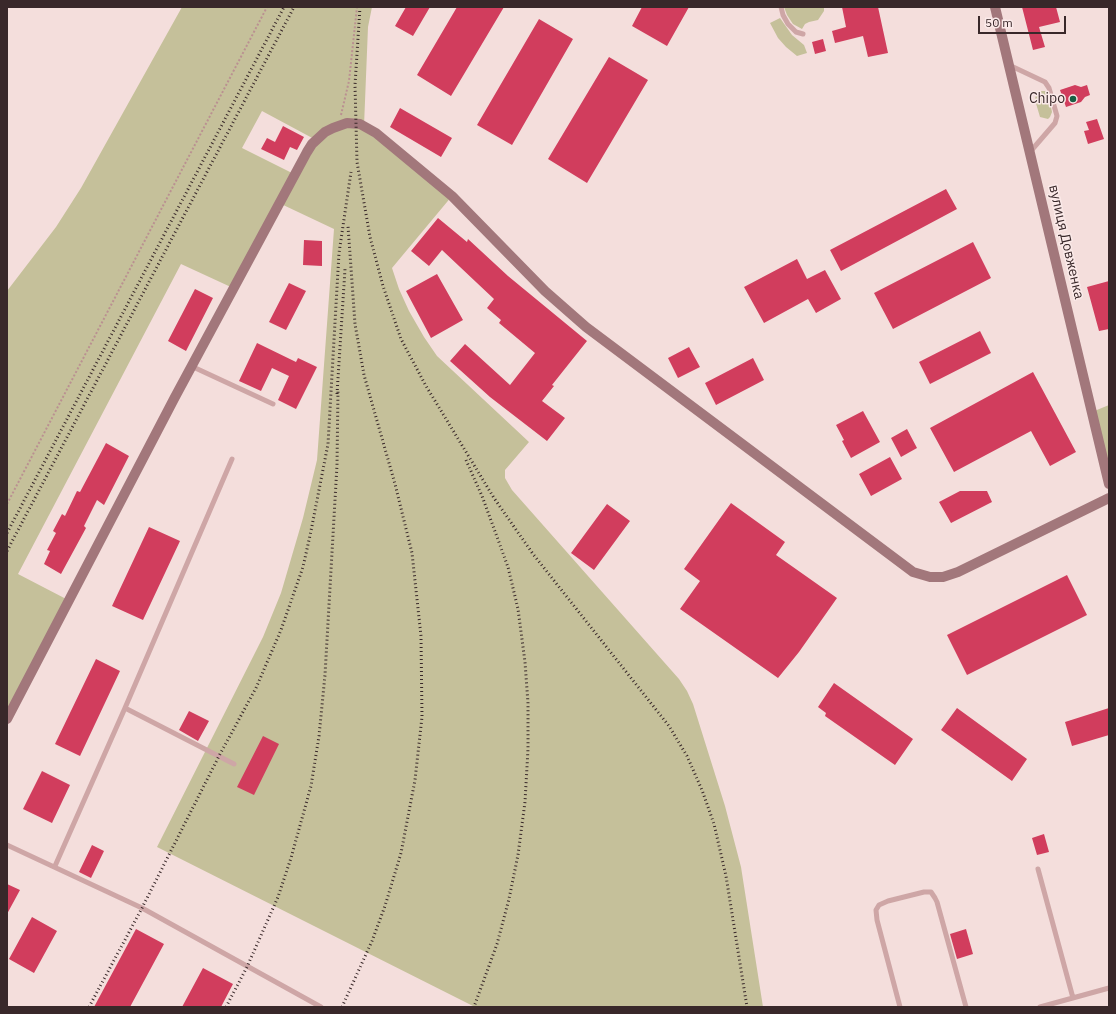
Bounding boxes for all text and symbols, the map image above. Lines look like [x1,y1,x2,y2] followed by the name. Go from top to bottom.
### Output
[980,8,1068,34] scale bar
[985,15,1013,30] text: 50 m
[1029,91,1065,107] place label: Chipo
[1068,94,1078,104] marker: Chipo
[1045,183,1087,301] street label: вулиця Довженка

